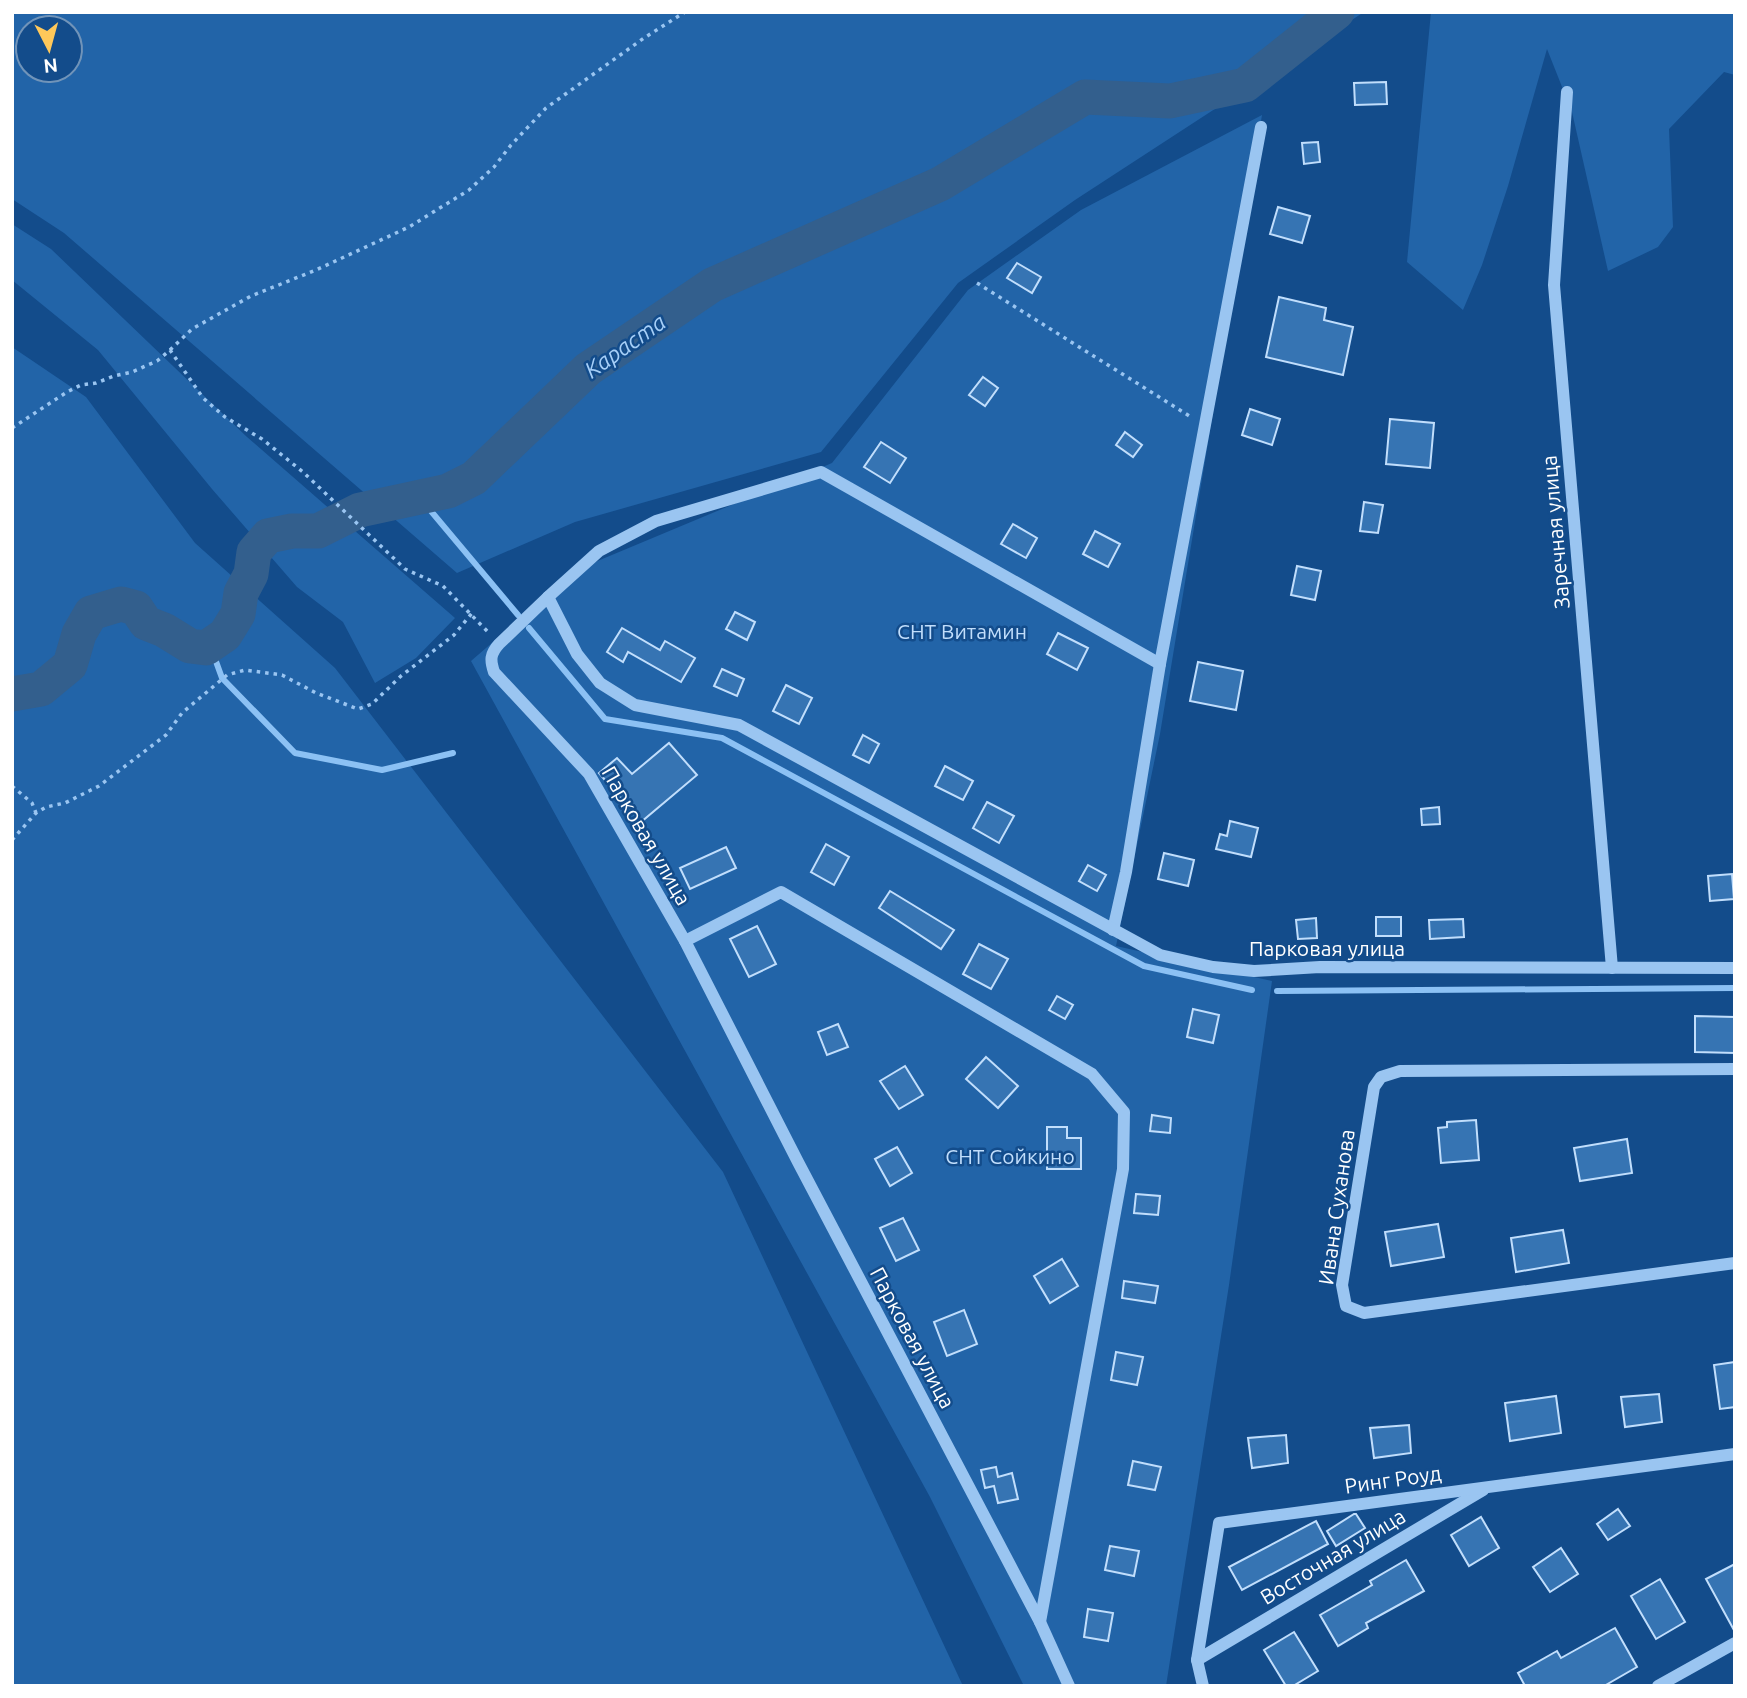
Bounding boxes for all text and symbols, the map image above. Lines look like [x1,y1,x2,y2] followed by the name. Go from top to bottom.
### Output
[14,14,84,84] north arrow
[43,54,59,78] text: N
[580,309,670,382] water label: Караста
[1536,454,1574,610] street label: Заречная улица
[897,619,1027,643] park label: СНТ Витамин
[597,762,696,909] street label: Парковая улица
[1249,936,1405,960] street label: Парковая улица
[1313,1128,1359,1286] street label: Ивана Суханова
[945,1144,1075,1168] park label: СНТ Сойкино
[866,1263,960,1412] street label: Парковая улица
[1343,1460,1443,1498] street label: Ринг Роуд
[1256,1503,1409,1609] street label: Восточная улица

